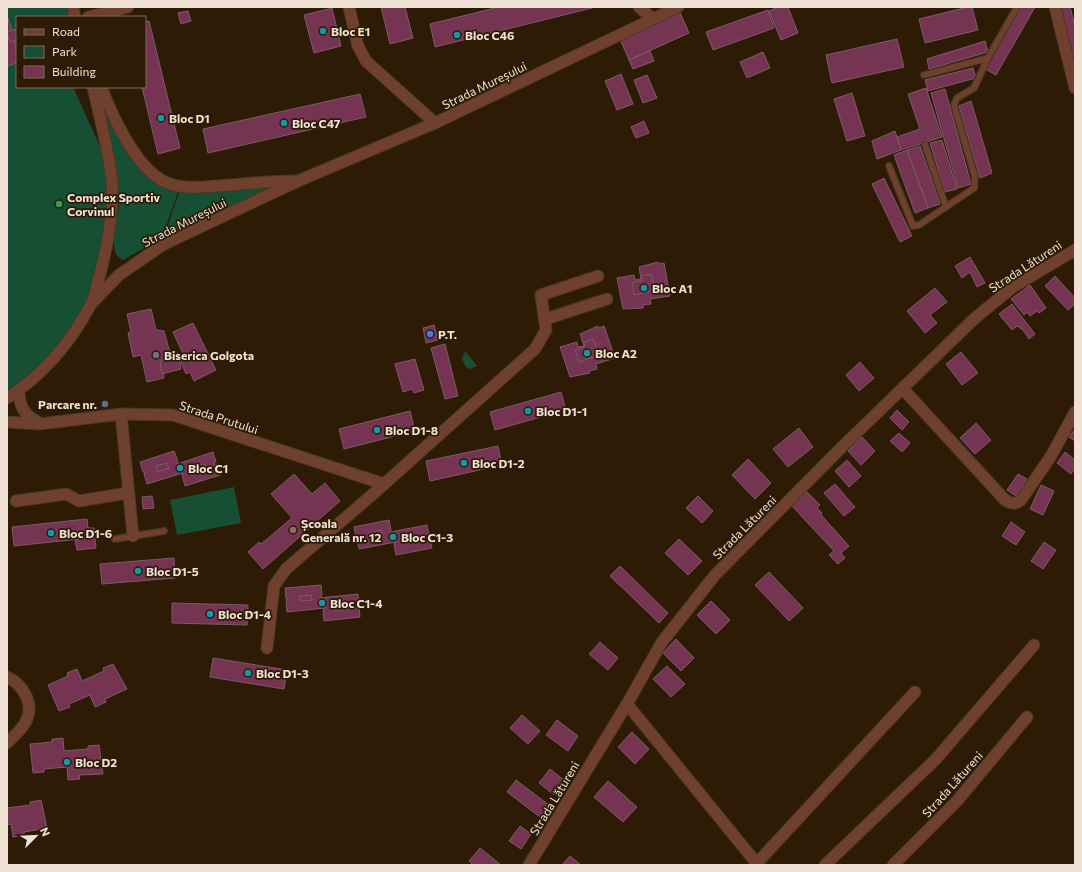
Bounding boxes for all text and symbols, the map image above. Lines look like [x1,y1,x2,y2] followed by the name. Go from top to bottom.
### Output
[16,16,146,88] legend
[52,24,80,38] text: Road
[331,24,370,38] place label: Bloc E1
[318,26,328,36] marker: Bloc E1
[465,28,514,42] place label: Bloc C46
[452,30,462,40] marker: Bloc C46
[52,44,78,58] text: Park
[439,58,529,112] street label: Strada Mureșului
[52,64,96,78] text: Building
[169,111,210,125] place label: Bloc D1
[156,113,166,123] marker: Bloc D1
[292,116,341,130] place label: Bloc C47
[279,118,289,128] marker: Bloc C47
[67,190,160,218] place label: Complex Sportiv Corvinul
[140,195,229,250] street label: Strada Mureșului
[54,199,64,209] marker: Complex Sportiv Corvinul
[986,237,1064,295] street label: Strada Lătureni
[652,281,693,295] place label: Bloc A1
[639,283,649,293] marker: Bloc A1
[438,327,457,341] place label: P.T.
[425,329,435,339] marker: P.T.
[595,346,637,360] place label: Bloc A2
[164,348,254,362] place label: Biserica Golgota
[582,348,592,358] marker: Bloc A2
[151,350,161,360] marker: Biserica Golgota
[38,397,97,411] place label: Parcare nr.
[178,398,260,436] street label: Strada Prutului
[100,399,110,409] marker: Parcare nr.
[536,404,587,418] place label: Bloc D1-1
[523,406,533,416] marker: Bloc D1-1
[385,423,438,437] place label: Bloc D1-8
[372,425,382,435] marker: Bloc D1-8
[472,456,525,470] place label: Bloc D1-2
[459,458,469,468] marker: Bloc D1-2
[188,461,228,475] place label: Bloc C1
[175,463,185,473] marker: Bloc C1
[709,492,779,562] street label: Strada Lătureni
[301,516,381,544] place label: Școala Generală nr. 12
[288,525,298,535] marker: Școala Generală nr. 12
[59,526,112,540] place label: Bloc D1-6
[46,528,56,538] marker: Bloc D1-6
[401,530,453,544] place label: Bloc C1-3
[388,532,398,542] marker: Bloc C1-3
[146,564,199,578] place label: Bloc D1-5
[133,566,143,576] marker: Bloc D1-5
[330,596,383,610] place label: Bloc C1-4
[317,598,327,608] marker: Bloc C1-4
[218,607,272,621] place label: Bloc D1-4
[205,609,215,619] marker: Bloc D1-4
[256,666,309,680] place label: Bloc D1-3
[243,668,253,678] marker: Bloc D1-3
[919,748,985,820] street label: Strada Lătureni
[75,755,117,769] place label: Bloc D2
[62,757,72,767] marker: Bloc D2
[526,758,582,838] street label: Strada Lătureni
[16,816,56,856] north arrow
[38,825,53,838] text: N

